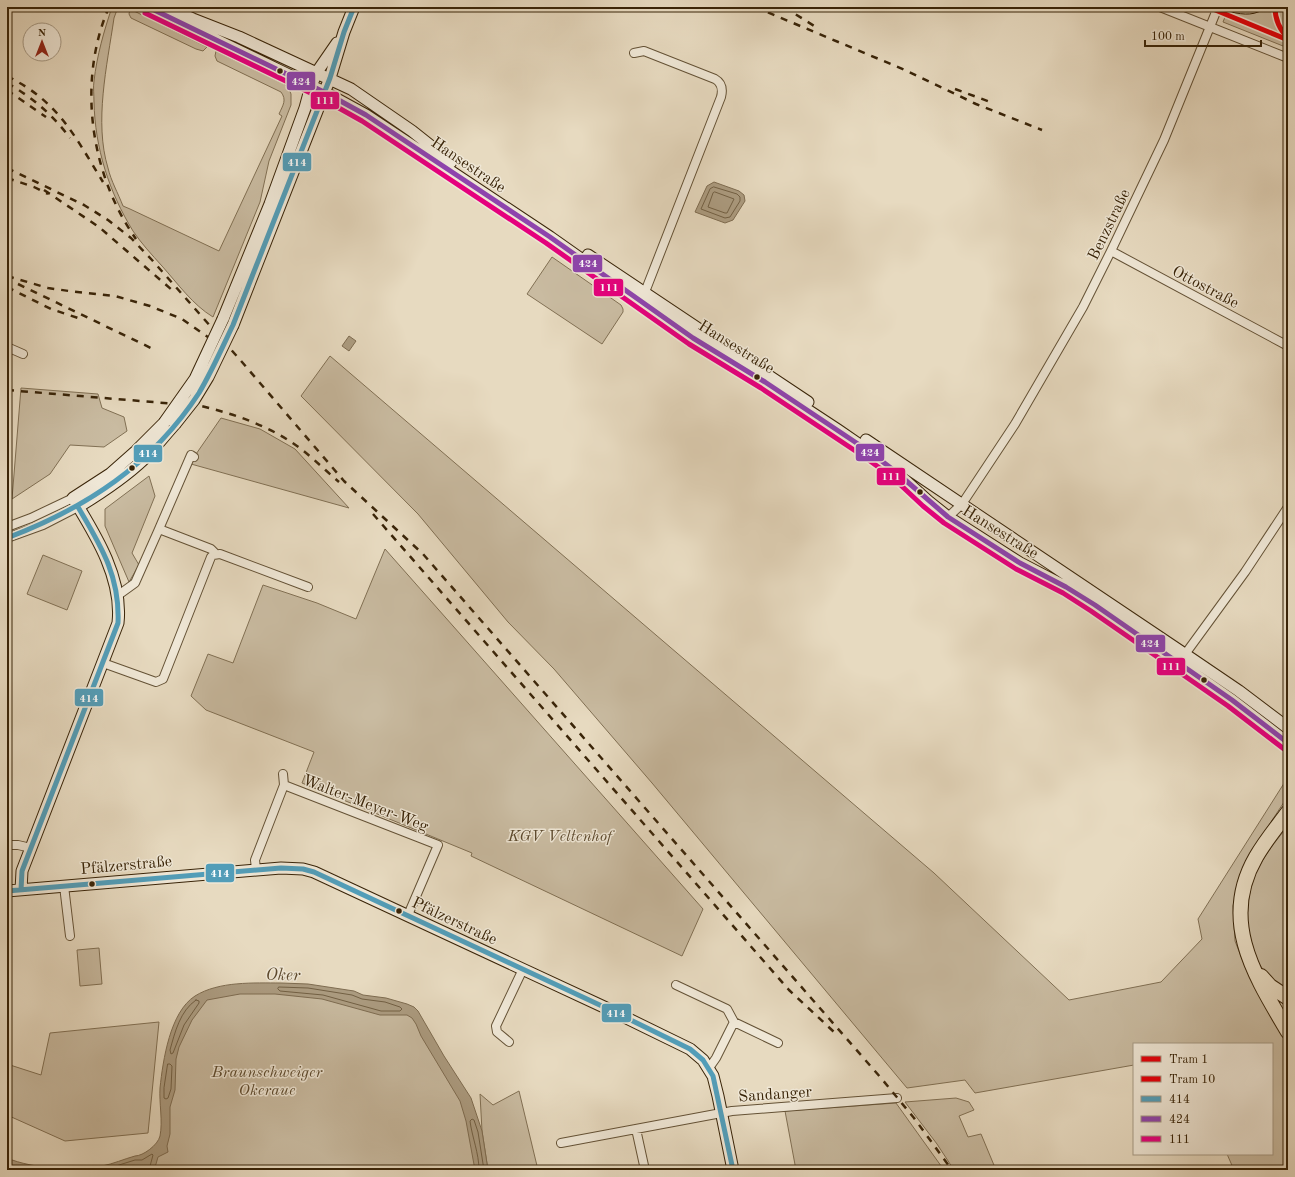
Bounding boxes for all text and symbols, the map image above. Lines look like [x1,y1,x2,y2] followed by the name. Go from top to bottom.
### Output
[22,22,62,62] north arrow
[1145,22,1261,48] scale bar
[38,28,47,39] text: N
[1151,31,1185,43] text: 100 m
[275,66,285,76] unlabelled marker
[286,71,316,91] line badge: 424
[291,77,311,88] text: 424
[310,91,340,110] line badge: 111
[315,96,335,107] text: 111
[428,135,508,196] street label: Hansestraße
[282,152,312,172] line badge: 414
[287,158,307,169] text: 414
[1086,187,1134,263] street label: Benzstraße
[572,254,603,273] line badge: 424
[578,259,598,270] text: 424
[1169,264,1241,312] street label: Ottostraße
[593,278,624,297] line badge: 111
[599,283,619,294] text: 111
[695,318,777,377] street label: Hansestraße
[752,372,762,382] unlabelled marker
[855,443,885,462] line badge: 424
[133,444,163,463] line badge: 414
[860,448,880,459] text: 424
[138,449,158,460] text: 414
[127,463,137,473] unlabelled marker
[876,467,906,486] line badge: 111
[881,472,901,483] text: 111
[915,487,925,497] unlabelled marker
[959,503,1041,562] street label: Hansestraße
[1135,634,1166,653] line badge: 424
[1140,639,1160,650] text: 424
[1156,657,1186,676] line badge: 111
[1161,662,1181,673] text: 111
[1199,675,1209,685] unlabelled marker
[74,688,104,707] line badge: 414
[79,694,99,705] text: 414
[300,773,431,835] street label: Walter-Meyer-Weg
[507,829,615,845] park label: KGV Veltenhof
[80,854,173,878] street label: Pfälzerstraße
[205,863,235,883] line badge: 414
[210,869,230,880] text: 414
[87,879,97,889] unlabelled marker
[409,895,499,949] street label: Pfälzerstraße
[394,906,404,916] unlabelled marker
[265,966,301,985] water label: Oker
[601,1003,632,1023] line badge: 414
[606,1009,626,1020] text: 414
[1133,1043,1273,1155] legend
[1169,1054,1208,1066] text: Tram 1
[211,1065,324,1099] park label: Braunschweiger Okeraue
[1169,1074,1215,1086] text: Tram 10
[738,1084,813,1106] street label: Sandanger
[1169,1094,1190,1106] text: 414
[1169,1114,1190,1126] text: 424
[1169,1134,1190,1146] text: 111

